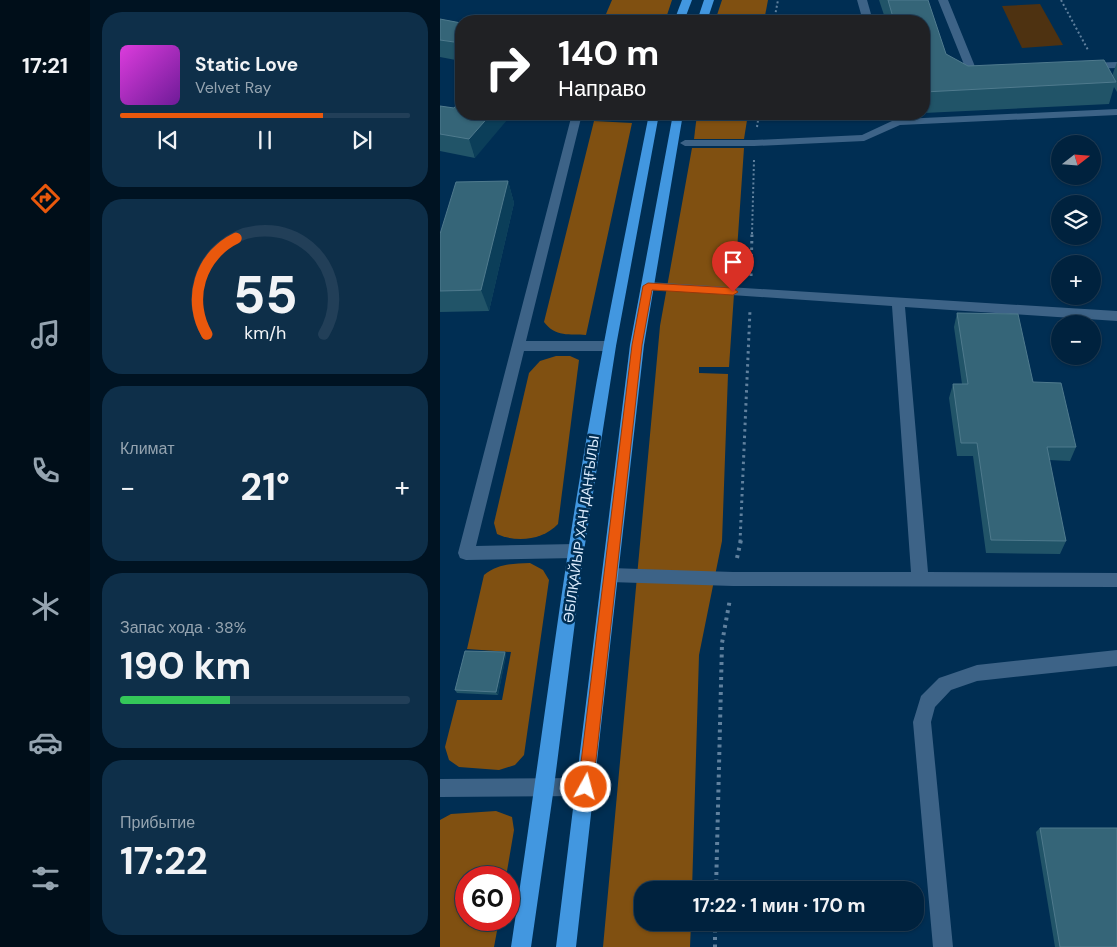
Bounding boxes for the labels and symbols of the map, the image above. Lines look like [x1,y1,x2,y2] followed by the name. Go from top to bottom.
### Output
[1051,135,1101,185] north arrow
[712,241,754,292] pin
[559,434,603,624] street label: ӘБІЛҚАЙЫР ХАН ДАҢҒЫЛЫ
[559,760,611,812] position arrow
[455,866,520,931] speed limit sign: 60

